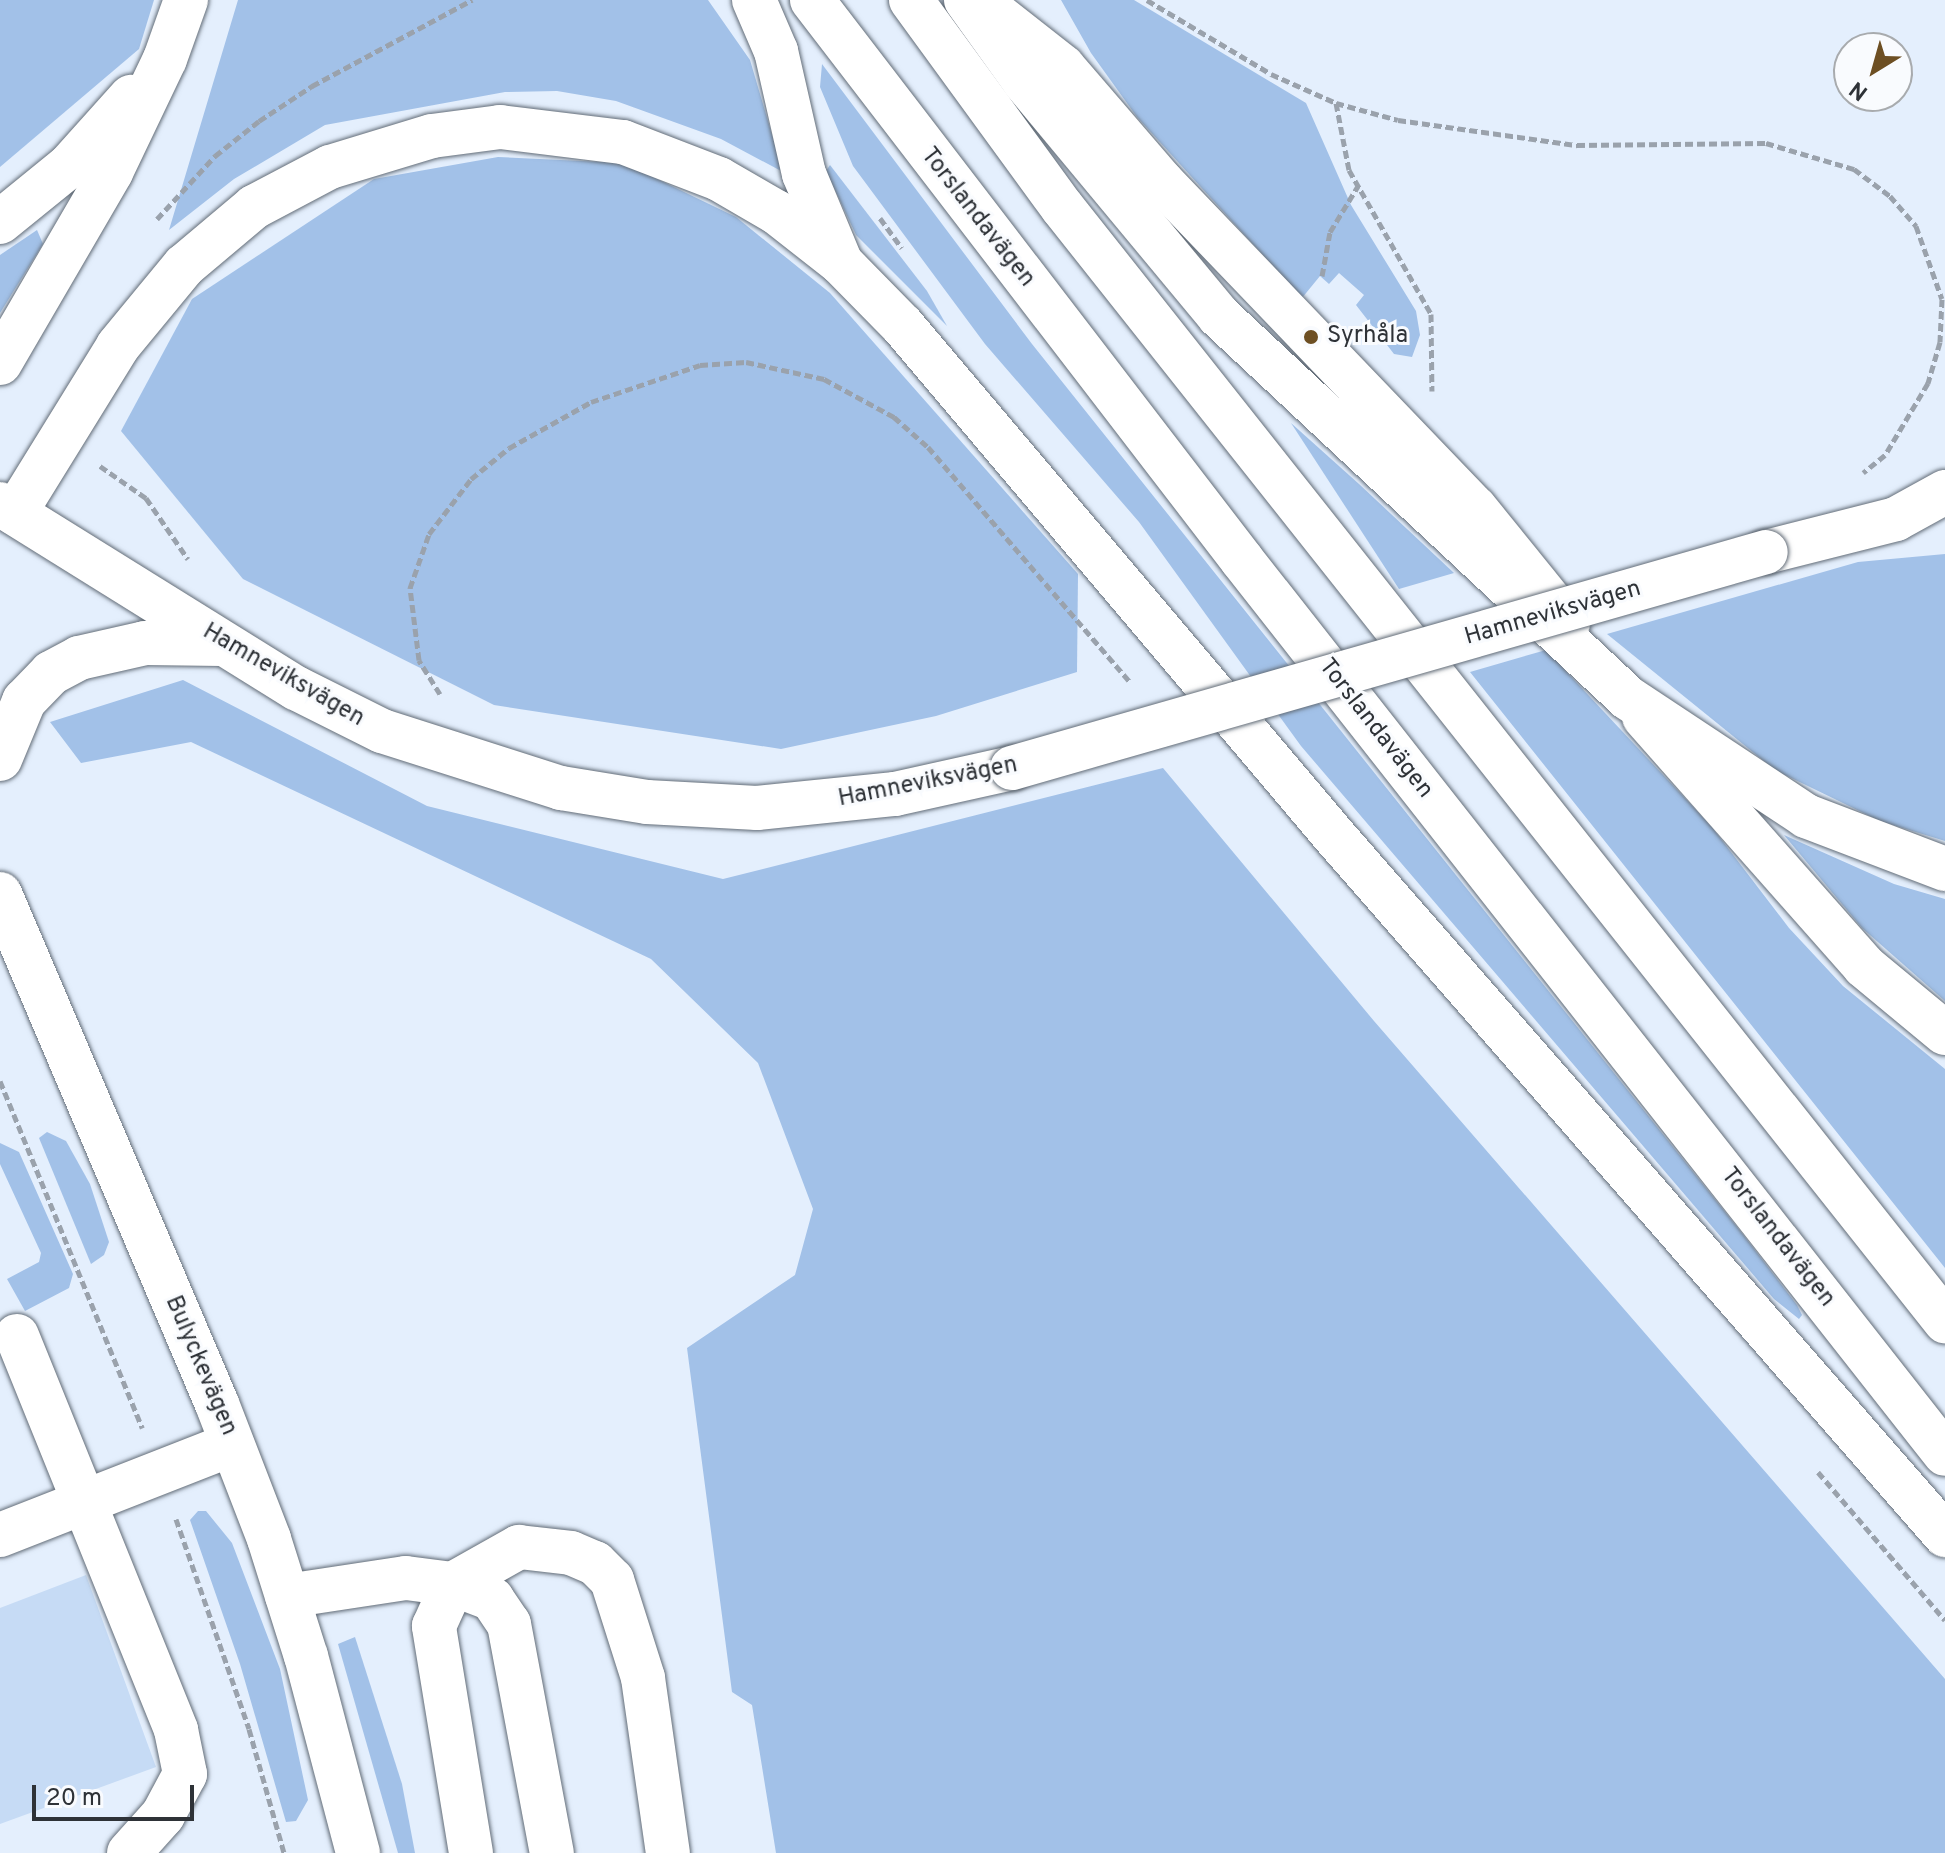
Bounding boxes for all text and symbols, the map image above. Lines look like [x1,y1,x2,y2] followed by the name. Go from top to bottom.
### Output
[1833,32,1913,112] north arrow
[1845,74,1874,106] text: N
[914,143,1040,293] street label: Torslandavägen
[1327,323,1408,351] place label: Syrhåla
[1302,328,1320,346] marker: Syrhåla
[1462,575,1644,653] street label: Hamneviksvägen
[197,618,369,734] street label: Hamneviksvägen
[1312,654,1438,804] street label: Torslandavägen
[836,752,1020,814] street label: Hamneviksvägen
[1714,1163,1840,1313] street label: Torslandavägen
[158,1292,242,1440] street label: Bulyckevägen
[36,1769,198,1819] scale bar
[46,1784,102,1814] text: 20 m

